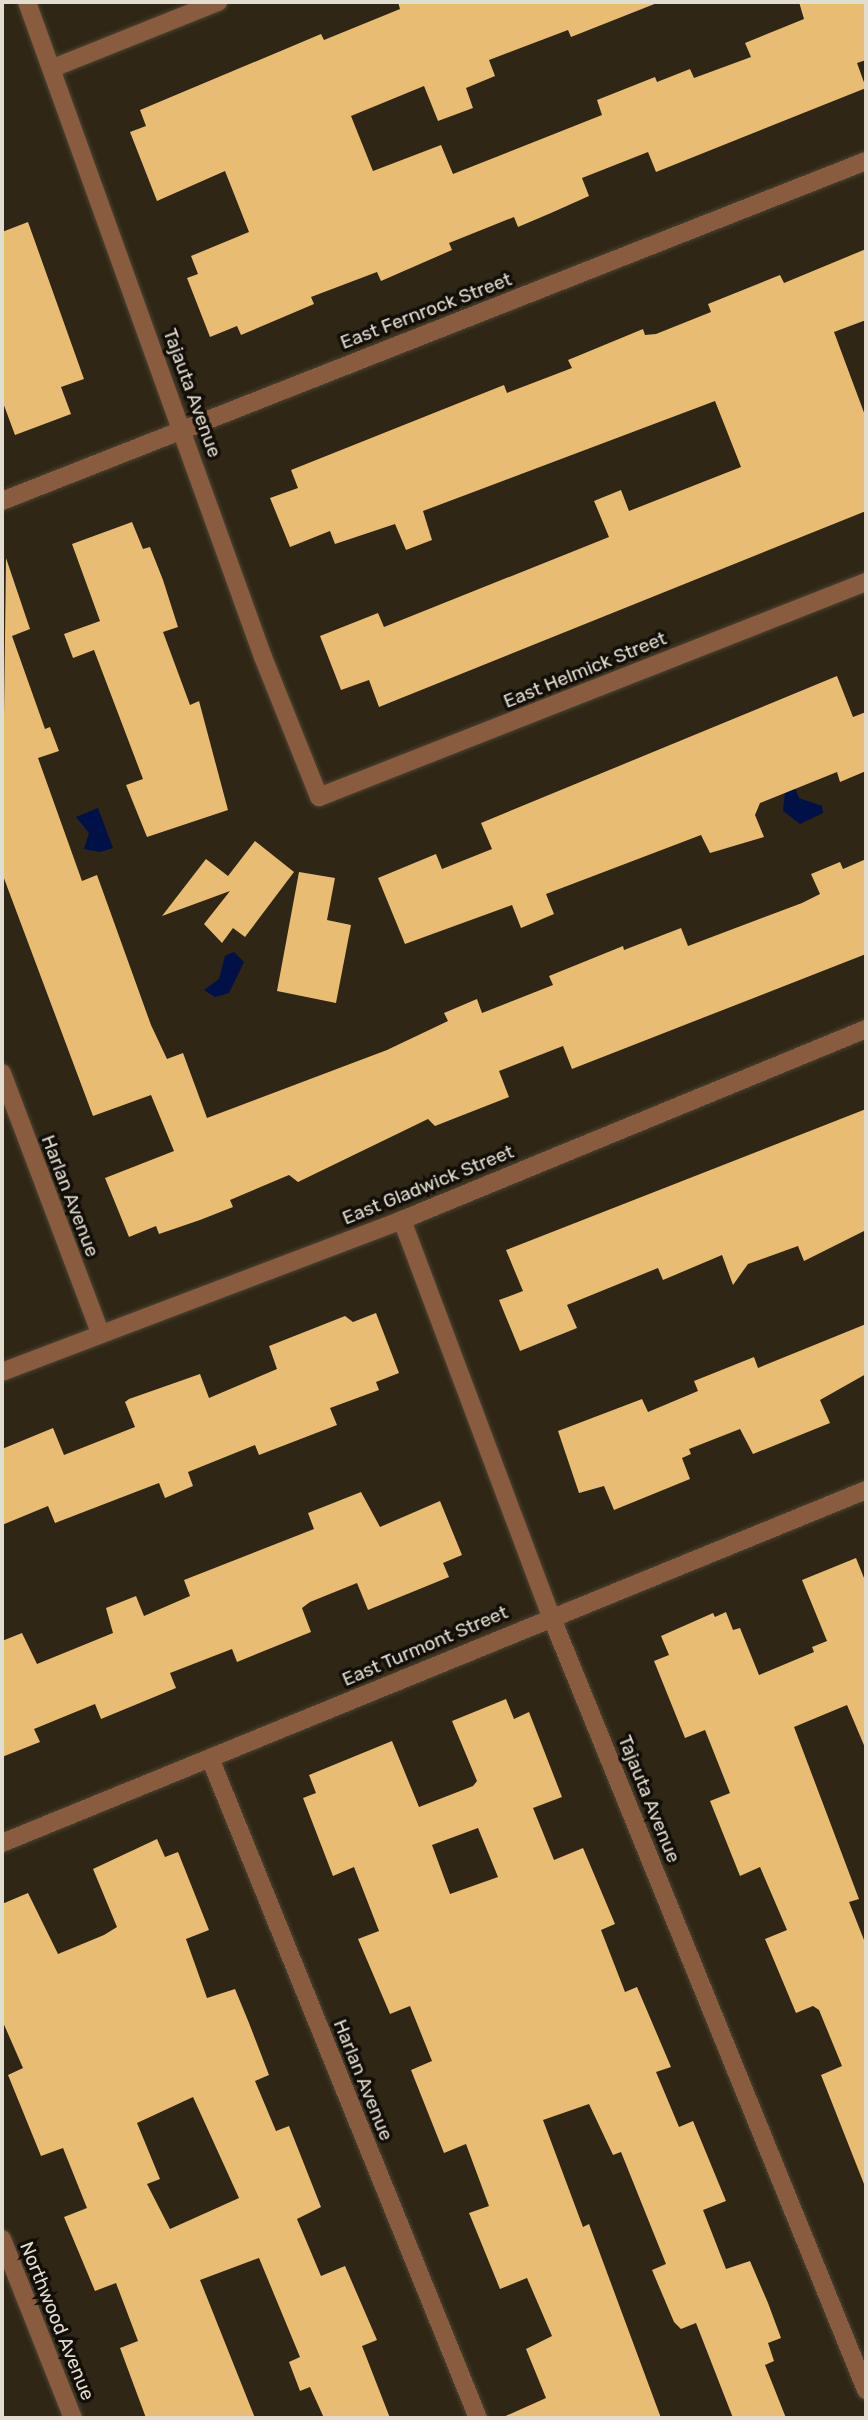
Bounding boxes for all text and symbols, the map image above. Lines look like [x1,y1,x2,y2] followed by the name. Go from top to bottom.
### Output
[337,268,515,354] street label: East Fernrock Street
[158,325,226,461] street label: Tajauta Avenue
[500,627,670,713] street label: East Helmick Street
[36,1132,104,1260] street label: Harlan Avenue
[339,1140,517,1230] street label: East Gladwick Street
[339,1601,511,1691] street label: East Turmont Street
[613,1732,685,1866] street label: Tajauta Avenue
[328,2016,398,2144] street label: Harlan Avenue
[15,2238,99,2404] street label: Northwood Avenue

